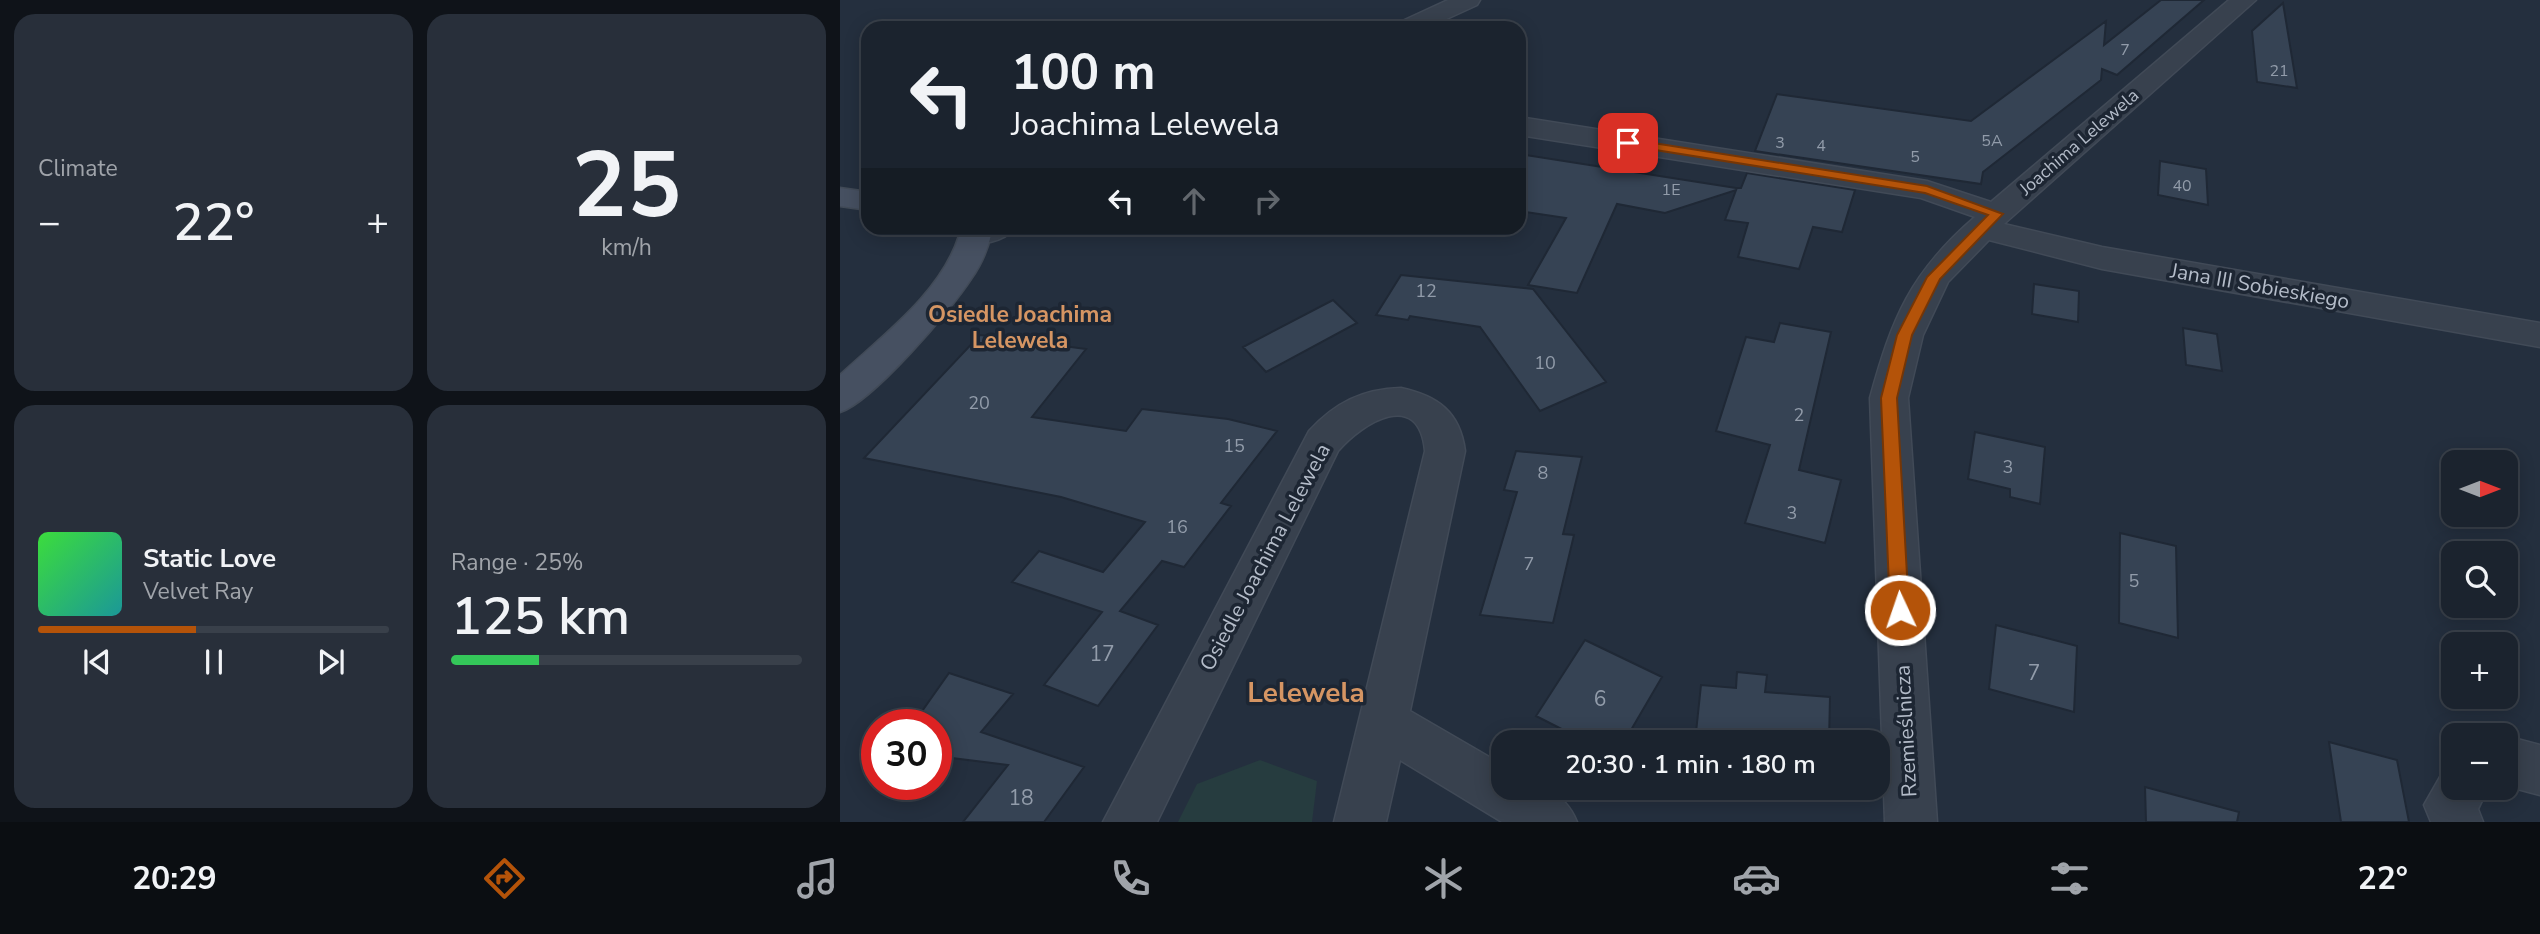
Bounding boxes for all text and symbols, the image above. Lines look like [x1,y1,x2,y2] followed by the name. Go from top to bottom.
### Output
[1011,39,1155,106] text: 100 m
[2120,39,2130,61] house number: 7
[896,49,987,140] icon: left
[2269,60,2289,82] house number: 21
[2013,83,2144,201] street label: Joachima Lelewela
[1011,103,1280,146] text: Joachima Lelewela
[1598,113,1658,173] pin
[572,124,681,248] text: 25
[1609,124,1647,162] icon: arrive
[1981,130,2003,152] house number: 5A
[1775,132,1785,154] house number: 3
[1816,135,1826,157] house number: 4
[1910,146,1920,168] house number: 5
[38,153,118,184] text: Climate
[2172,175,2192,197] house number: 40
[1662,179,1680,201] house number: 1E
[1102,182,1140,220] icon: left
[1175,182,1213,220] icon: ahead
[1248,182,1286,220] icon: right
[173,187,254,258] text: 22°
[38,197,61,248] text: −
[366,197,389,248] text: +
[601,232,652,263] text: km/h
[2167,256,2352,316] street label: Jana III Sobieskiego
[1415,279,1437,303] house number: 12
[928,299,1112,356] district label: Osiedle Joachima Lelewela
[1534,351,1556,375] house number: 10
[968,391,990,415] house number: 20
[1794,403,1804,427] house number: 2
[1223,434,1245,458] house number: 15
[1193,439,1337,675] street label: Osiedle Joachima Lelewela
[2441,450,2518,527] north arrow
[2441,450,2518,800] map controls
[2003,455,2013,479] house number: 3
[1538,461,1548,485] house number: 8
[1787,501,1797,525] house number: 3
[1166,515,1188,539] house number: 16
[143,541,276,576] text: Static Love
[2441,541,2518,618] button: search
[451,547,583,578] text: Range · 25%
[1524,552,1534,576] house number: 7
[2129,569,2139,593] house number: 5
[1863,573,1937,647] position arrow
[143,576,253,607] text: Velvet Ray
[451,581,630,652] text: 125 km
[2441,632,2518,709] button: +
[1089,640,1115,668] house number: 17
[78,643,116,681] icon: previous
[195,643,233,681] icon: pause
[312,643,350,681] icon: next
[2028,659,2040,687] house number: 7
[1889,664,1923,798] street label: Rzemieślnicza
[1247,674,1365,712] district label: Lelewela
[1594,685,1606,713] house number: 6
[861,709,952,800] speed limit sign: 30
[2441,723,2518,800] button: −
[1565,747,1816,782] text: 20:30 · 1 min · 180 m
[1008,784,1034,812] house number: 18
[480,854,529,903] icon: directions
[793,854,842,903] icon: music
[1106,854,1155,903] icon: phone
[1419,854,1468,903] icon: climate
[1732,854,1781,903] icon: car
[2045,854,2094,903] icon: filters
[132,857,217,900] text: 20:29
[2357,857,2408,900] text: 22°

